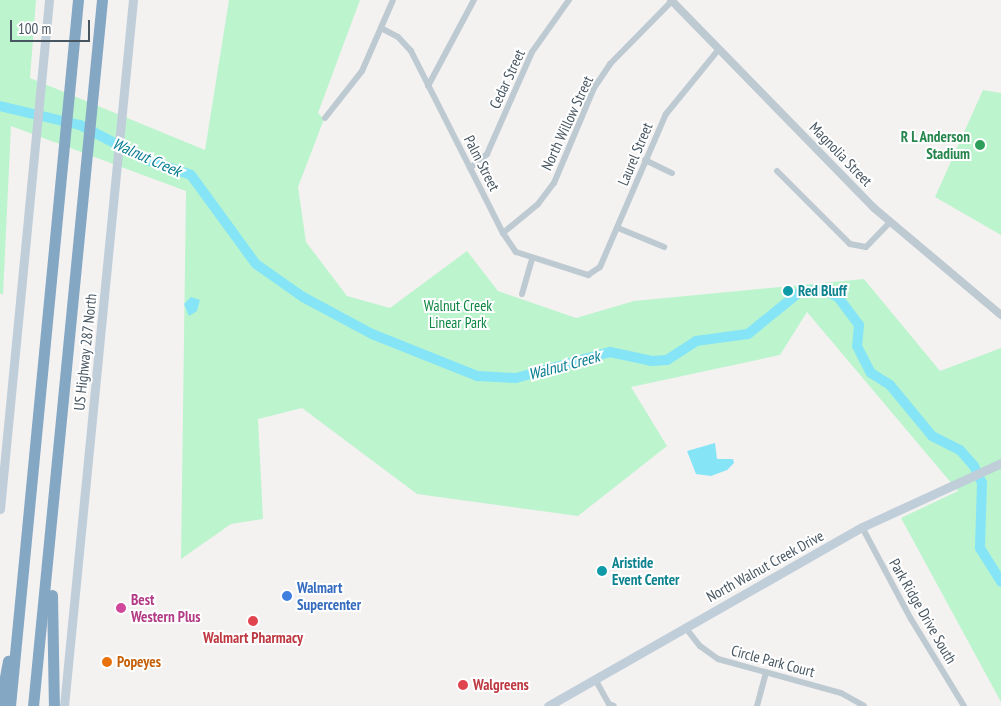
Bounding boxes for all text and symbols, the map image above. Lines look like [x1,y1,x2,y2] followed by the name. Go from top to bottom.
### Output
[12,10,92,42] scale bar
[18,19,51,38] text: 100 m
[485,46,529,112] street label: Cedar Street
[537,73,597,173] street label: North Willow Street
[806,118,876,190] street label: Magnolia Street
[614,120,656,188] street label: Laurel Street
[900,127,970,162] place label: R L Anderson Stadium
[460,132,504,194] street label: Palm Street
[110,133,184,181] water label: Walnut Creek
[974,139,986,151] marker: R L Anderson Stadium
[798,282,847,300] place label: Red Bluff
[782,285,794,297] marker: Red Bluff
[70,292,100,412] street label: US Highway 287 North
[424,296,492,331] park label: Walnut Creek Linear Park
[526,346,602,384] water label: Walnut Creek
[703,526,827,606] street label: North Walnut Creek Drive
[612,553,680,588] place label: Aristide Event Center
[885,555,961,667] street label: Park Ridge Drive South
[596,565,608,577] marker: Aristide Event Center
[297,578,361,613] place label: Walmart Supercenter
[131,590,200,625] place label: Best Western Plus
[281,590,293,602] marker: Walmart Supercenter
[115,602,127,614] marker: Best Western Plus
[247,615,259,627] marker: Walmart Pharmacy
[203,629,303,647] place label: Walmart Pharmacy
[729,641,817,681] street label: Circle Park Court
[117,653,161,671] place label: Popeyes
[101,656,113,668] marker: Popeyes
[473,676,529,694] place label: Walgreens
[457,679,469,691] marker: Walgreens

